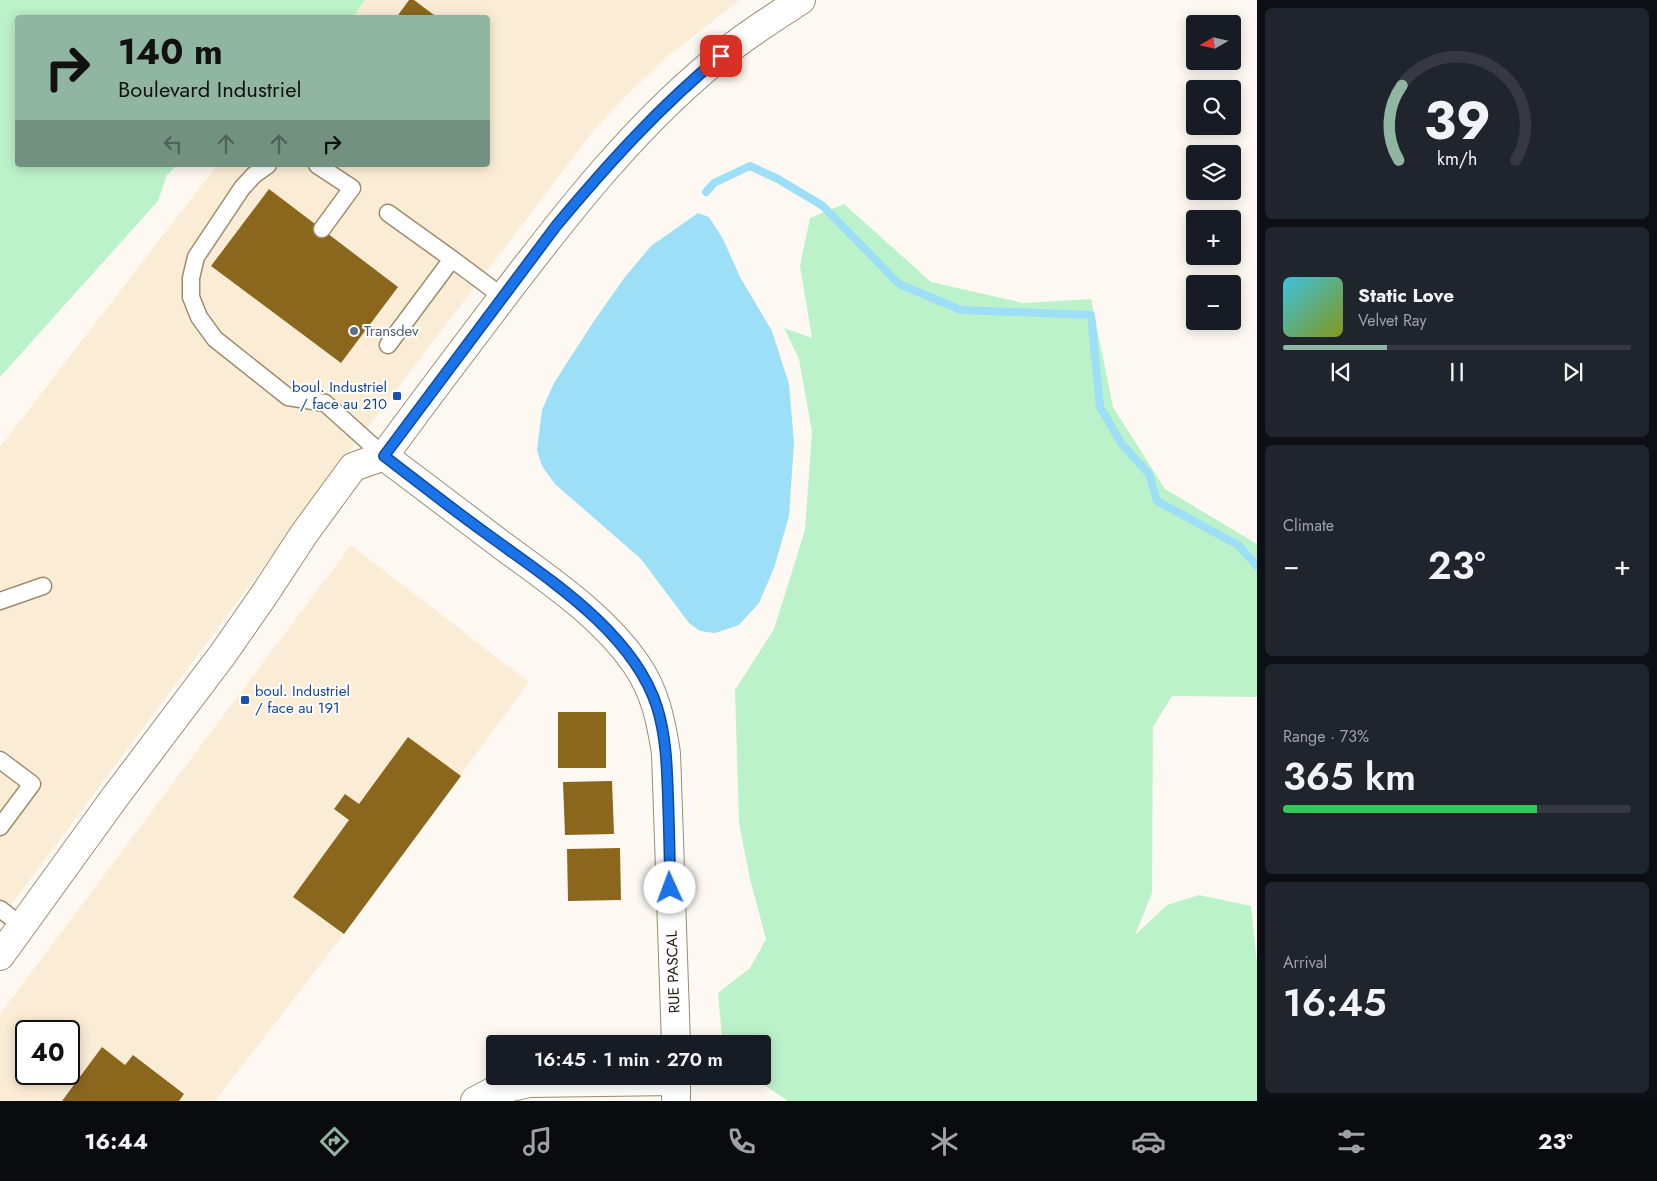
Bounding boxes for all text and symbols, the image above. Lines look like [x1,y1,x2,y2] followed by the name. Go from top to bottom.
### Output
[1186,15,1241,70] north arrow
[1186,15,1241,330] map controls
[118,27,223,77] text: 140 m
[35,35,100,100] icon: right
[700,35,742,77] pin
[707,42,735,70] icon: arrive
[118,73,302,105] text: Boulevard Industriel
[1186,80,1241,135] button: search
[1423,83,1491,159] text: 39
[159,130,187,158] icon: left
[212,130,240,158] icon: ahead
[265,130,293,158] icon: ahead
[318,130,346,158] icon: right
[1186,145,1241,200] button: layers
[1437,146,1477,172] text: km/h
[1186,210,1241,265] button: +
[1186,275,1241,330] button: −
[1358,282,1454,309] text: Static Love
[1358,309,1427,332] text: Velvet Ray
[364,320,419,342] place label: Transdev
[348,325,360,337] marker: Transdev
[1327,358,1355,386] icon: previous
[1443,358,1471,386] icon: pause
[1559,358,1587,386] icon: next
[292,376,387,415] place label: boul. Industriel / face au 210
[391,390,403,402] marker: boul. Industriel / face au 210
[1283,514,1334,537] text: Climate
[1428,538,1485,593] text: 23°
[1283,545,1300,586] text: −
[1614,545,1631,586] text: +
[255,680,350,719] place label: boul. Industriel / face au 191
[239,694,251,706] marker: boul. Industriel / face au 191
[1283,725,1369,748] text: Range · 73%
[1283,749,1416,804] text: 365 km
[643,861,695,913] position arrow
[661,930,685,1014] street label: RUE PASCAL
[1283,951,1327,974] text: Arrival
[1283,975,1387,1030] text: 16:45
[15,1020,80,1085] speed limit sign: 40
[534,1046,723,1073] text: 16:45 · 1 min · 270 m
[317,1124,352,1159] icon: directions
[520,1124,555,1159] icon: music
[724,1124,759,1159] icon: phone
[927,1124,962,1159] icon: climate
[1131,1124,1166,1159] icon: car
[1334,1124,1369,1159] icon: filters
[84,1125,148,1157] text: 16:44
[1538,1125,1573,1157] text: 23°

